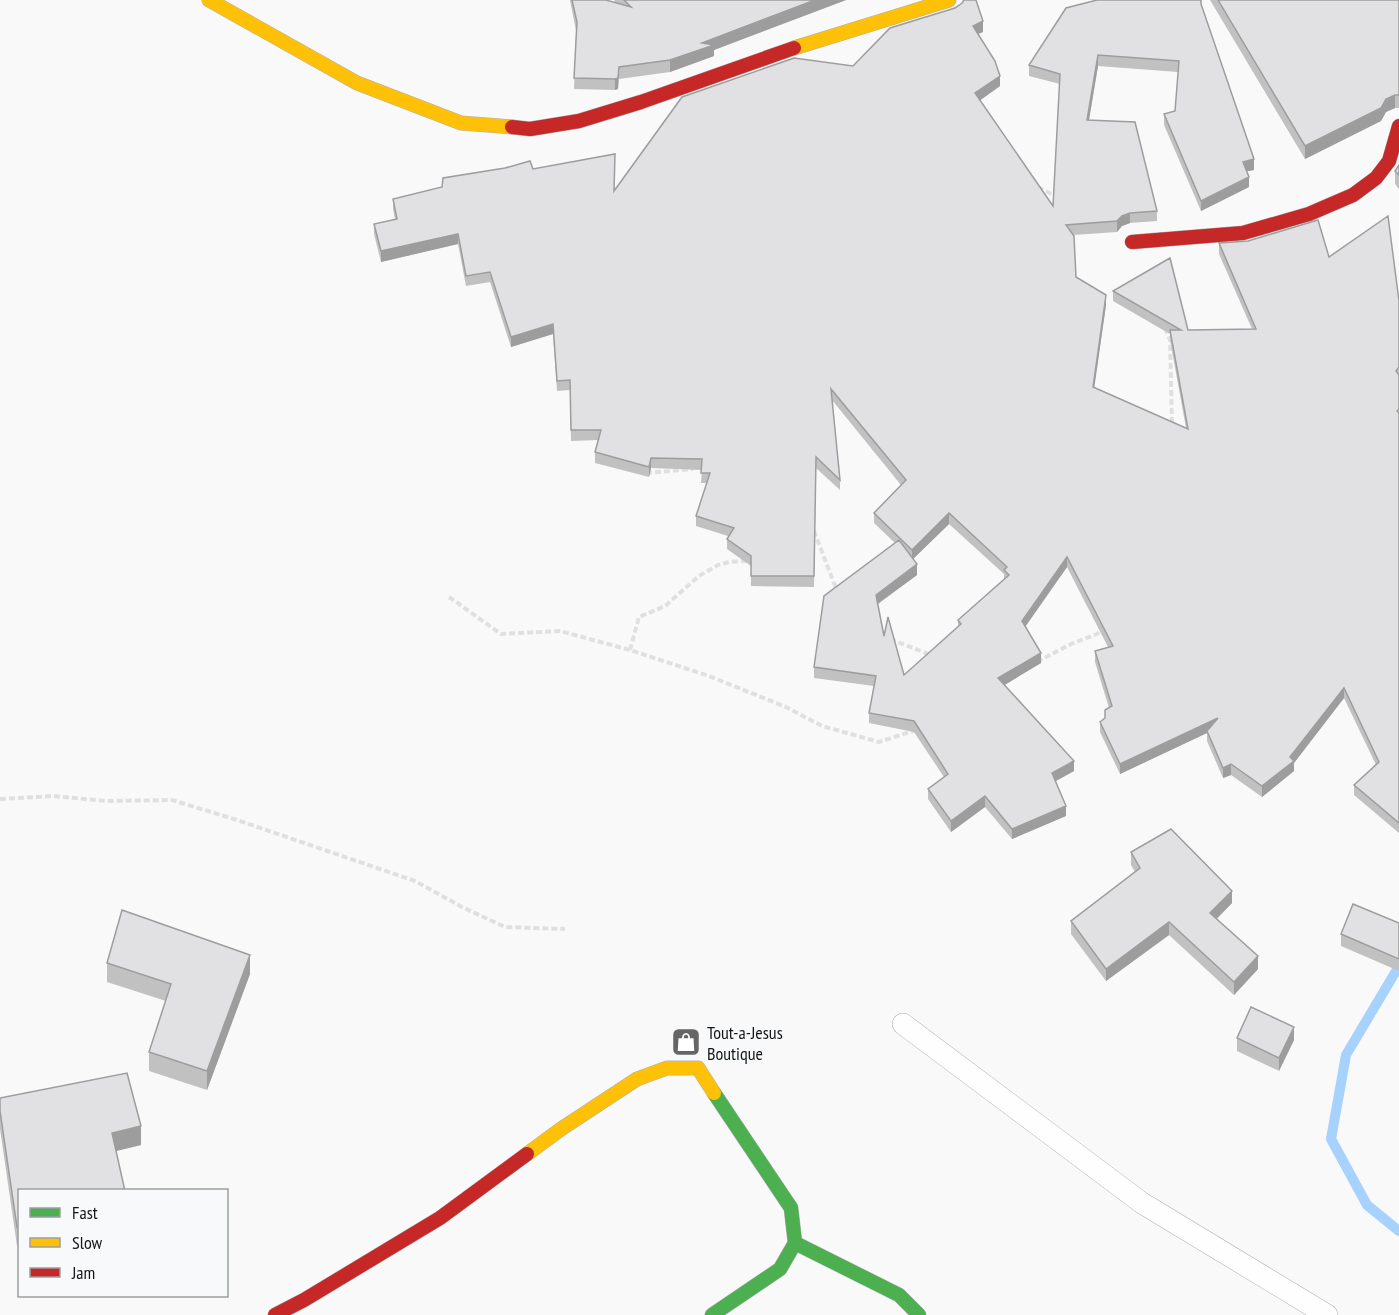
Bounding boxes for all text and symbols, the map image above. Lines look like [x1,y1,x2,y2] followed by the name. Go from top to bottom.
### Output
[707,1021,783,1065] place label: Tout-a-Jesus Boutique
[670,1026,702,1058] shop icon: Tout-a-Jesus Boutique
[18,1189,228,1297] legend
[72,1201,98,1224] text: Fast
[72,1231,103,1254] text: Slow
[71,1261,95,1284] text: Jam

